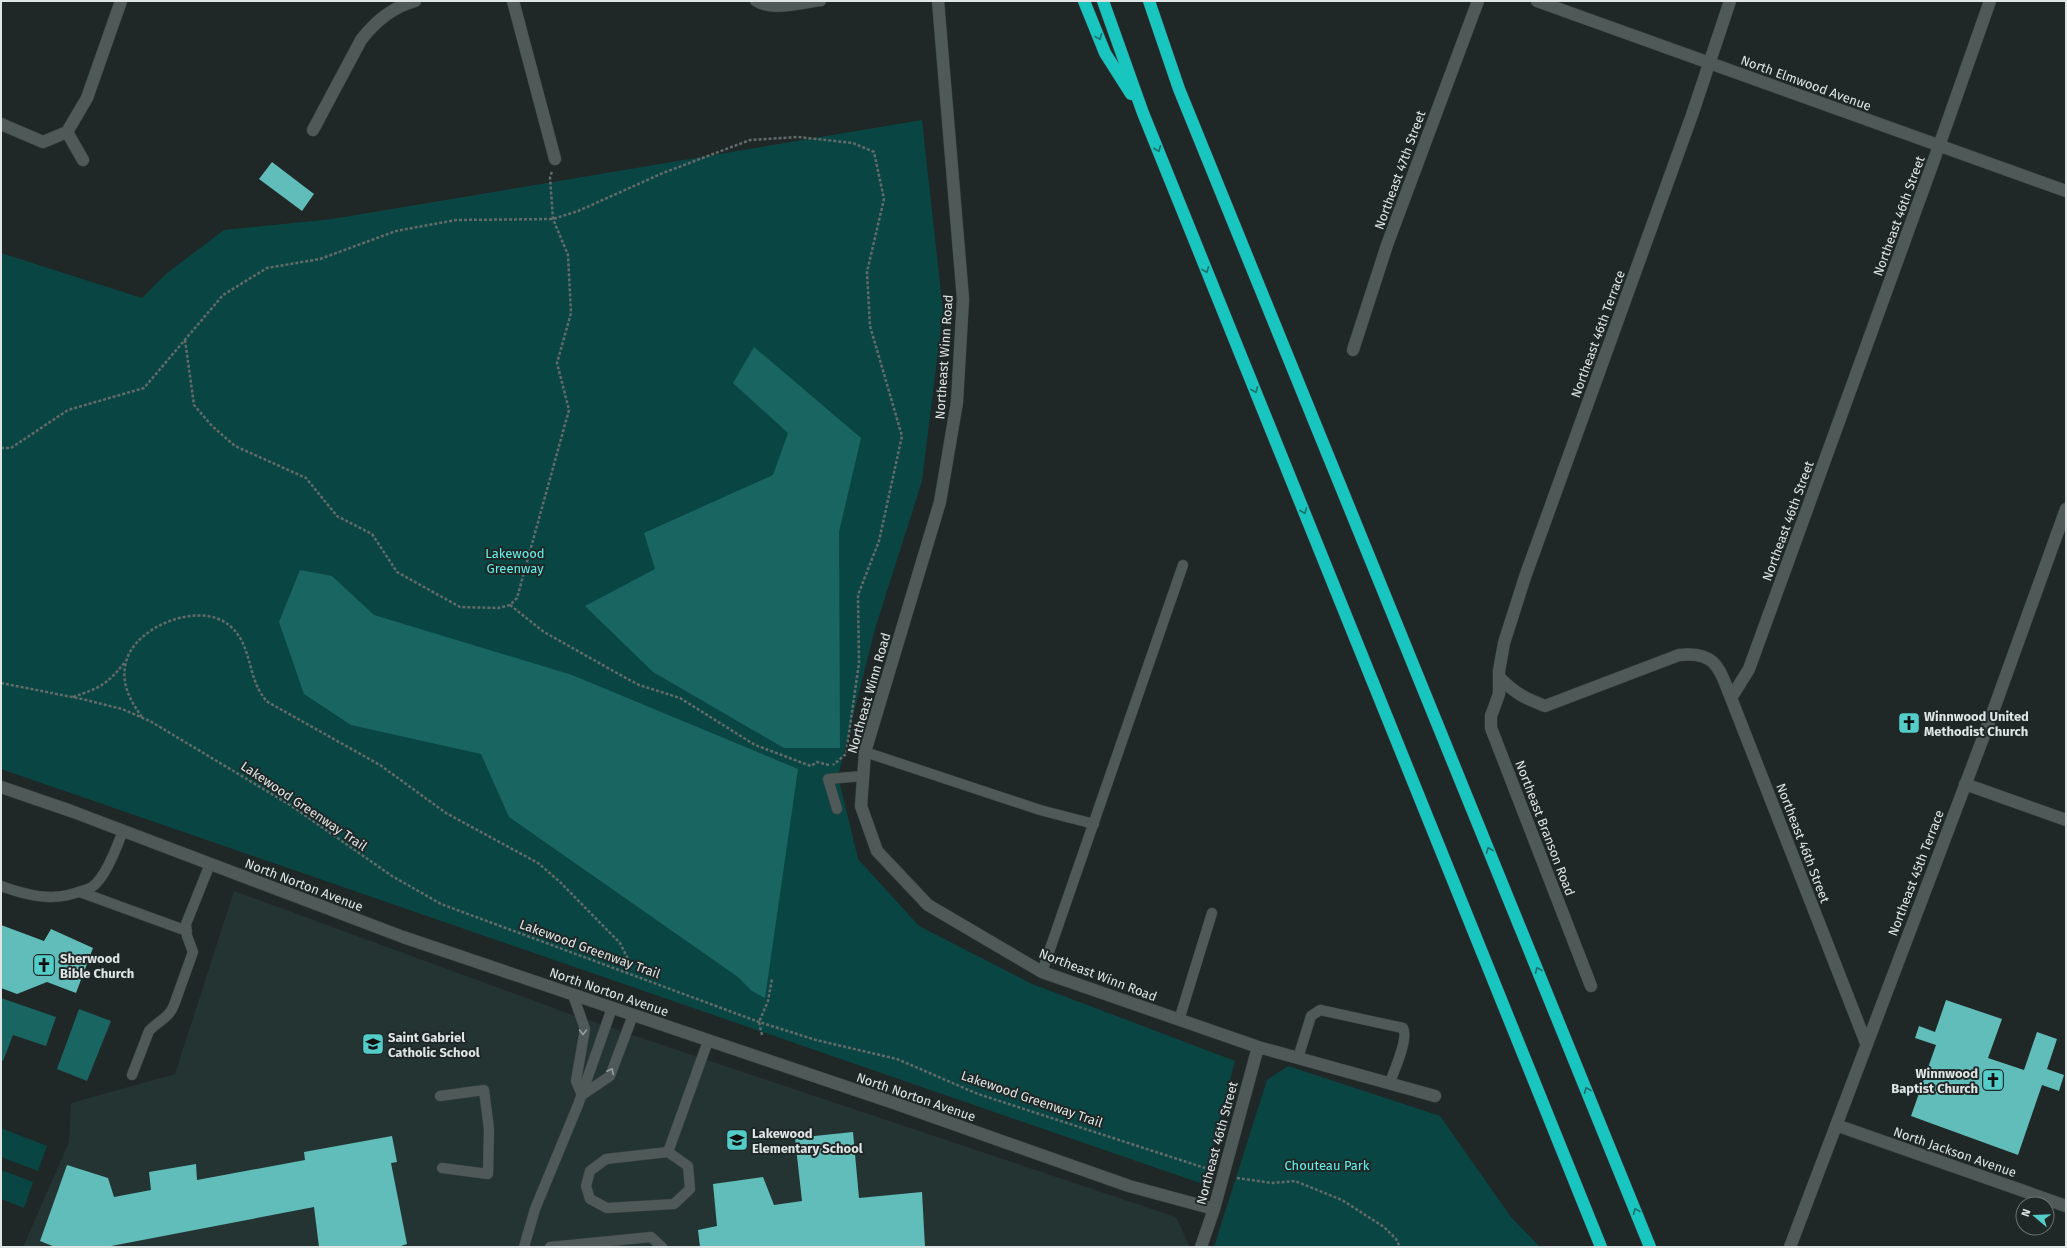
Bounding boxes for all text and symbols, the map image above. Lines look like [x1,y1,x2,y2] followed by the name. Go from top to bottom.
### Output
[1094,34,1102,41] one-way arrow
[1739,52,1873,114] street label: North Elmwood Avenue
[1372,108,1429,231] street label: Northeast 47th Street
[1153,146,1161,153] one-way arrow
[1870,154,1928,278] street label: Northeast 46th Street
[1202,266,1210,273] one-way arrow
[1568,268,1628,400] street label: Northeast 46th Terrace
[932,294,956,420] street label: Northeast Winn Road
[1250,386,1258,394] one-way arrow
[1759,459,1817,583] street label: Northeast 46th Street
[1299,507,1307,514] one-way arrow
[485,546,545,576] park label: Lakewood Greenway
[845,631,893,755] street label: Northeast Winn Road
[1924,709,2029,739] place label: Winnwood United Methodist Church
[1896,710,1922,736] church icon: Winnwood United Methodist Church
[238,758,370,854] street label: Lakewood Greenway Trail
[1512,758,1578,898] street label: Northeast Branson Road
[1773,781,1833,905] street label: Northeast 46th Street
[1885,808,1947,938] street label: Northeast 45th Terrace
[1485,846,1493,853] one-way arrow
[243,856,365,914] street label: North Norton Avenue
[518,917,663,982] street label: Lakewood Greenway Trail
[1037,946,1159,1004] street label: Northeast Winn Road
[60,951,134,981] place label: Sherwood Bible Church
[31,952,57,978] church icon: Sherwood Bible Church
[547,965,671,1019] street label: North Norton Avenue
[1534,967,1542,974] one-way arrow
[579,1029,587,1035] one-way arrow
[388,1030,480,1060] place label: Saint Gabriel Catholic School
[360,1031,386,1057] school or university icon: Saint Gabriel Catholic School
[1891,1066,1978,1096] place label: Winnwood Baptist Church
[1980,1067,2006,1093] church icon: Winnwood Baptist Church
[607,1068,614,1075] one-way arrow
[959,1068,1105,1130] street label: Lakewood Greenway Trail
[854,1070,978,1124] street label: North Norton Avenue
[1193,1080,1241,1206] street label: Northeast 46th Street
[1583,1087,1591,1094] one-way arrow
[1892,1124,2018,1180] street label: North Jackson Avenue
[752,1126,863,1156] place label: Lakewood Elementary School
[724,1127,750,1153] school or university icon: Lakewood Elementary School
[1284,1158,1370,1173] park label: Chouteau Park
[2015,1196,2055,1236] north arrow
[1632,1207,1640,1214] one-way arrow
[2019,1207,2033,1218] text: N

